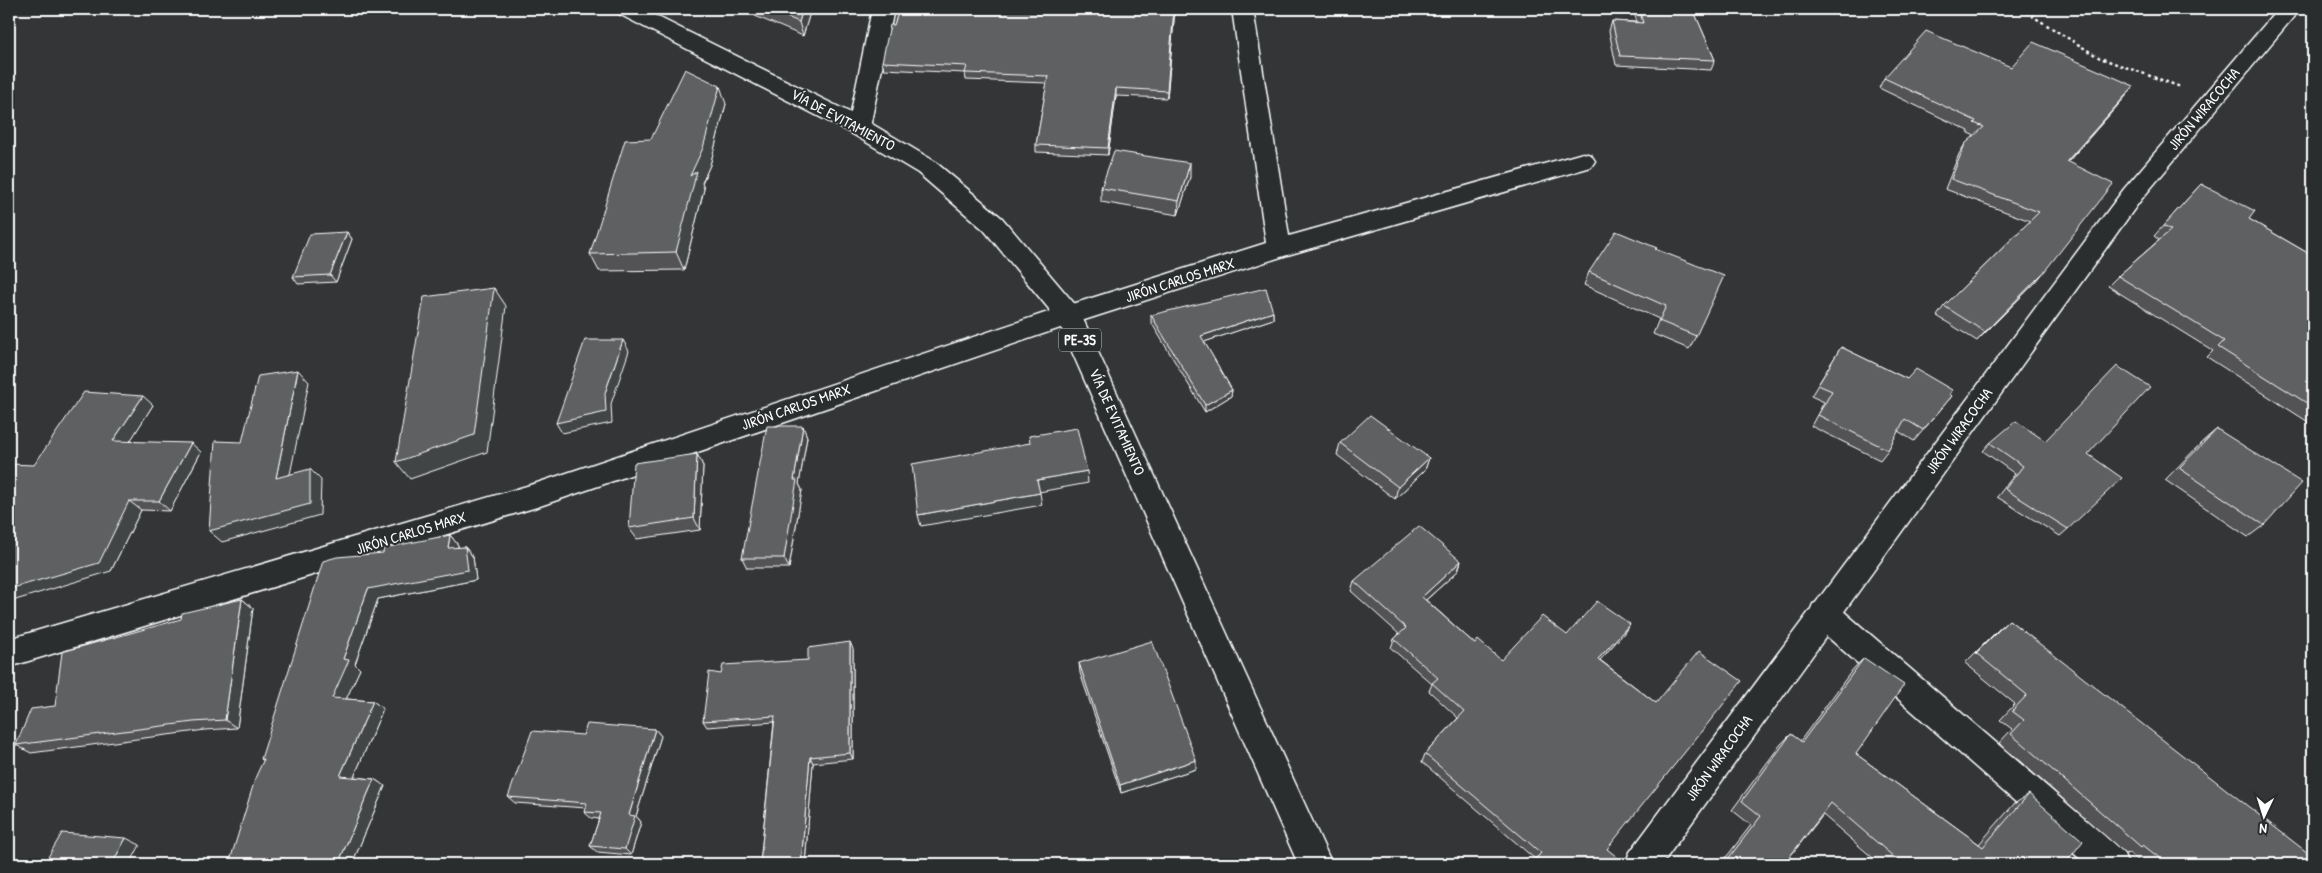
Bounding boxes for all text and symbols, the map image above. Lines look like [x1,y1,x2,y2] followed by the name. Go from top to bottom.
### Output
[2163,62,2245,154] street label: JIRÓN WIRACOCHA
[787,83,899,156] street label: VÍA DE EVITAMIENTO
[1122,252,1237,307] street label: JIRÓN CARLOS MARX
[1059,328,1101,352] road number: PE-3S
[1084,365,1150,479] street label: VÍA DE EVITAMIENTO
[738,378,853,435] street label: JIRÓN CARLOS MARX
[1920,383,1997,478] street label: JIRÓN WIRACOCHA
[353,506,469,559] street label: JIRÓN CARLOS MARX
[1680,710,1757,805] street label: JIRÓN WIRACOCHA
[2240,790,2290,840] north arrow
[2258,820,2267,839] text: N

